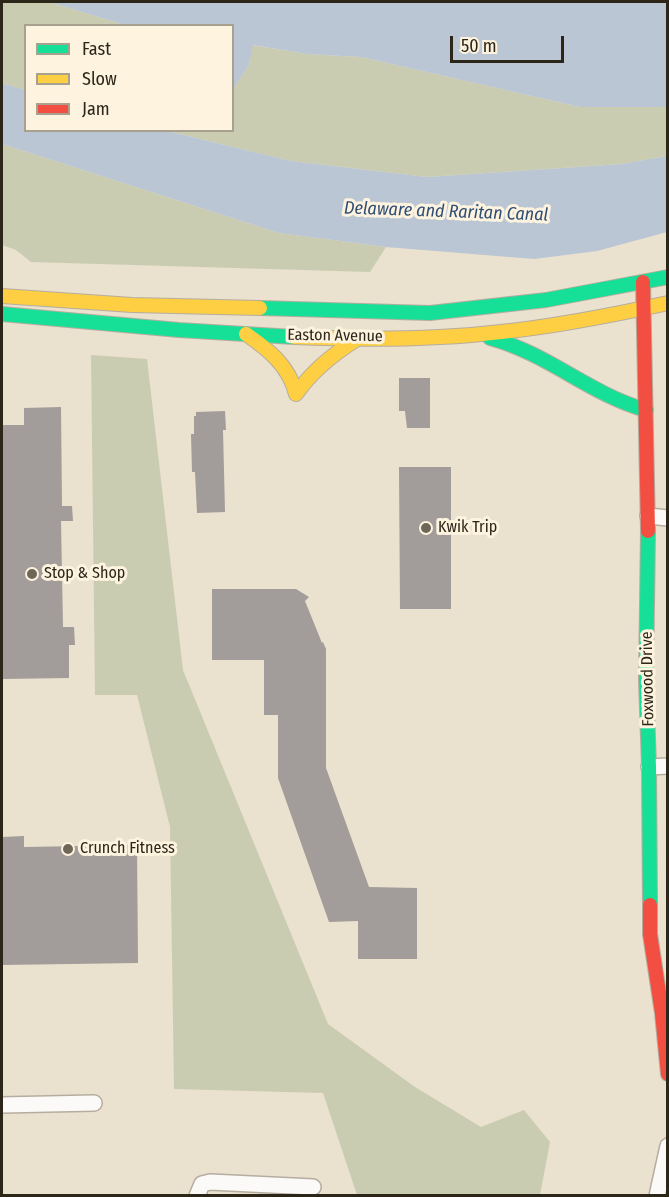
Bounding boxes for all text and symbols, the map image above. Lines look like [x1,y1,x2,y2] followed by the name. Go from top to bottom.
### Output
[24,24,234,132] legend
[453,24,567,62] scale bar
[461,35,497,57] text: 50 m
[82,38,111,60] text: Fast
[82,68,117,90] text: Slow
[82,98,110,120] text: Jam
[343,198,549,226] water label: Delaware and Raritan Canal
[287,326,383,346] street label: Easton Avenue
[438,518,497,538] place label: Kwik Trip
[419,521,433,535] marker: Kwik Trip
[44,564,125,584] place label: Stop & Shop
[25,567,39,581] marker: Stop & Shop
[638,631,658,727] street label: Foxwood Drive
[80,839,175,859] place label: Crunch Fitness
[61,842,75,856] marker: Crunch Fitness

